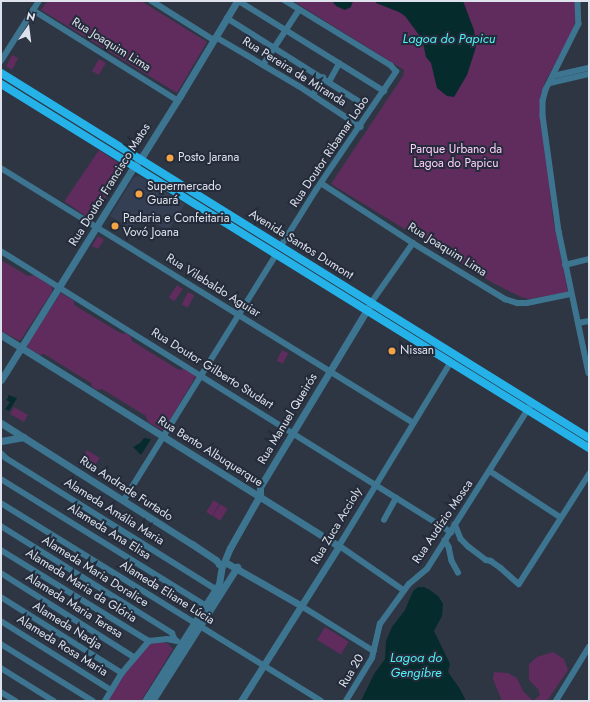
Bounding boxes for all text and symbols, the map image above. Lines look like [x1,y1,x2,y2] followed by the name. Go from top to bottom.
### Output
[8,8,48,48] north arrow
[25,8,37,25] text: N
[69,15,153,75] street label: Rua Joaquim Lima
[403,31,495,47] water label: Lagoa do Papicu
[239,34,349,110] street label: Rua Pereira de Miranda
[287,94,373,210] street label: Rua Doutor Ribamar Lobo
[66,121,154,249] street label: Rua Doutor Francisco Matos
[410,143,502,171] park label: Parque Urbano da Lagoa do Papicu
[178,151,239,165] place label: Posto Jarana
[165,153,175,163] marker: Posto Jarana
[147,180,221,208] place label: Supermercado Guará
[134,189,144,199] marker: Supermercado Guará
[246,207,356,283] street label: Avenida Santos Dumont
[123,212,229,240] place label: Padaria e Confeitaria Vovó Joana
[405,220,489,280] street label: Rua Joaquim Lima
[110,221,120,231] marker: Padaria e Confeitaria Vovó Joana
[163,251,263,321] street label: Rua Vilebaldo Aguiar
[148,325,276,413] street label: Rua Doutor Gilberto Studart
[400,344,434,358] place label: Nissan
[387,346,397,356] marker: Nissan
[255,371,321,467] street label: Rua Manuel Queirós
[155,414,265,490] street label: Rua Bento Albuquerque
[77,454,175,524] street label: Rua Andrade Furtado
[61,475,167,549] street label: Alameda Amália Maria
[410,477,476,567] street label: Rua Audízio Mosca
[308,485,366,567] street label: Rua Zuca Accioly
[65,501,153,563] street label: Alameda Ana Elisa
[39,533,151,611] street label: Alameda Maria Doralice
[23,546,139,626] street label: Alameda Maria da Glória
[117,558,217,628] street label: Alameda Eliane Lúcia
[23,570,125,642] street label: Alameda Maria Teresa
[30,599,104,653] street label: Alameda Nadja
[14,612,110,680] street label: Alameda Rosa Maria
[390,651,442,682] water label: Lagoa do Gengibre
[336,652,368,690] street label: Rua 20

